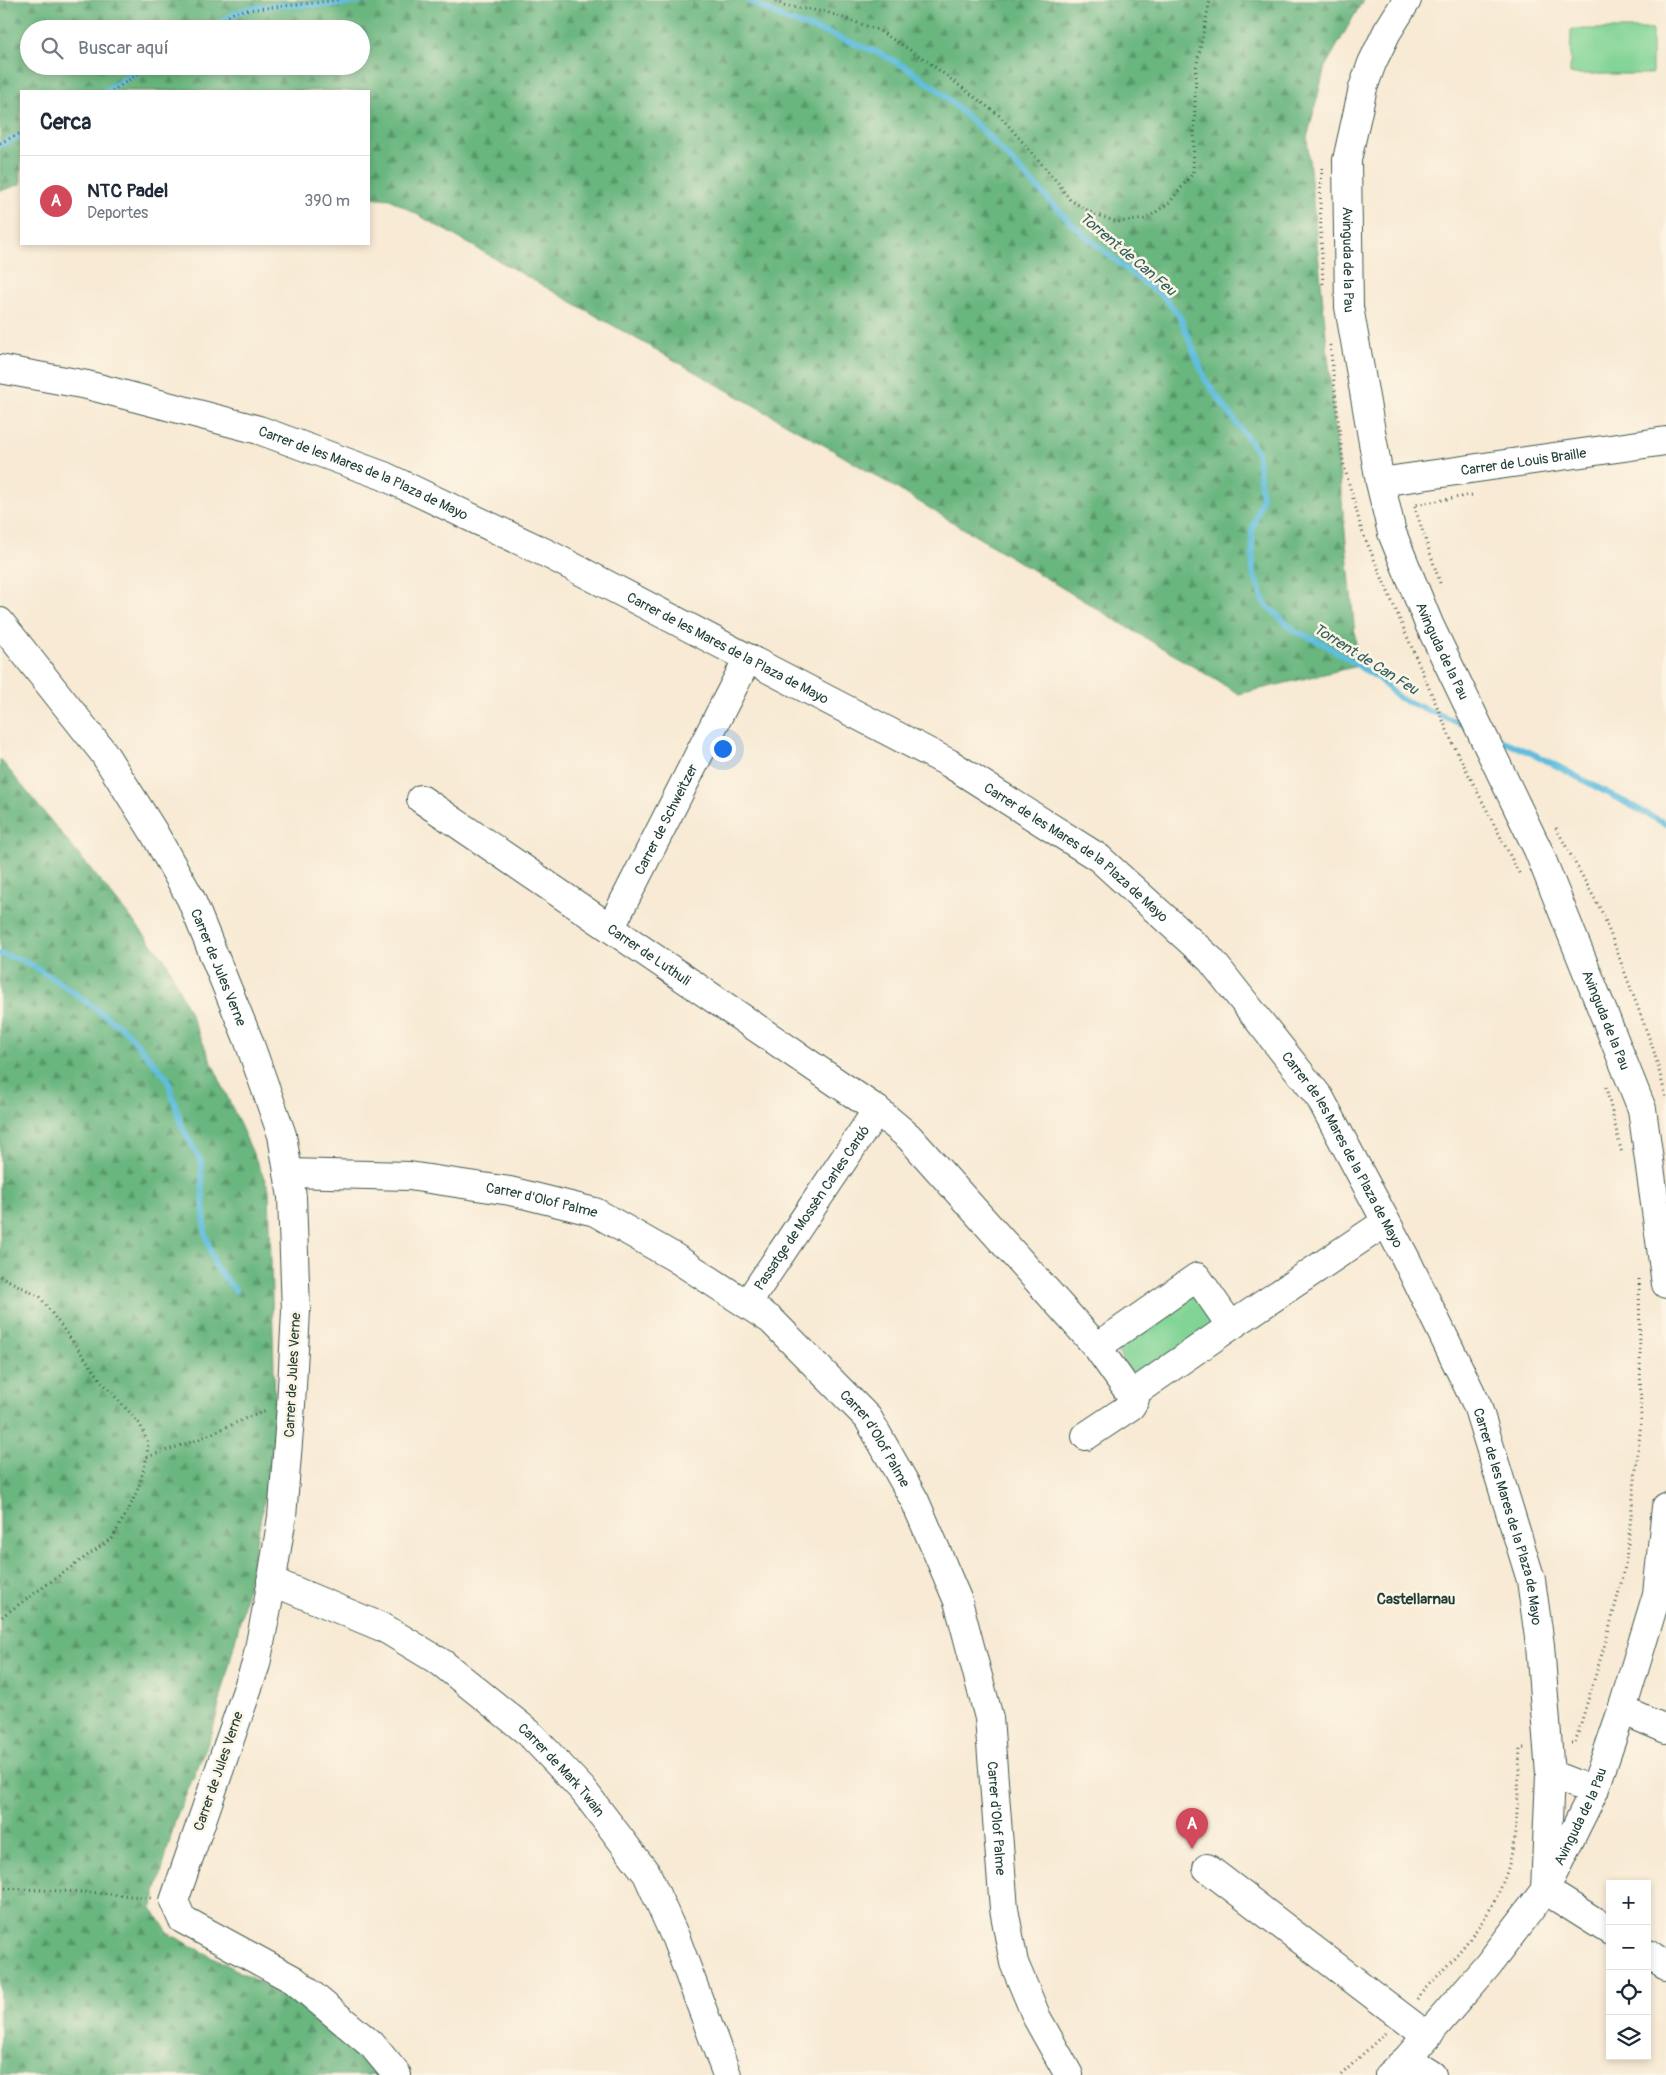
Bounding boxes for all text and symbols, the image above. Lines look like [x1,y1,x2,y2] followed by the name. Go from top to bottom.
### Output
[20,20,370,75] search box
[38,34,66,62] icon: search
[78,36,169,60] text: Buscar aquí
[40,109,91,136] text: Cerca
[87,179,168,203] text: NTC Padel
[51,191,61,211] text: A
[304,191,350,211] text: 390 m
[87,203,148,223] text: Deportes
[1339,207,1358,314] street label: Avinguda de la Pau
[1076,209,1181,301] water label: Torrent de Can Feu
[256,423,471,524] street label: Carrer de les Mares de la Plaza de Mayo
[1460,445,1588,479] street label: Carrer de Louis Braille
[624,589,832,708] street label: Carrer de les Mares de la Plaza de Mayo
[1412,600,1472,703] street label: Avinguda de la Pau
[1310,620,1423,700] water label: Torrent de Can Feu
[710,736,736,762] your location
[631,761,702,878] street label: Carrer de Schweitzer
[981,779,1172,926] street label: Carrer de les Mares de la Plaza de Mayo
[187,906,250,1029] street label: Carrer de Jules Verne
[604,921,694,990] street label: Carrer de Luthuli
[1578,968,1633,1072] street label: Avinguda de la Pau
[1278,1048,1407,1251] street label: Carrer de les Mares de la Plaza de Mayo
[751,1122,873,1294] street label: Passatge de Mossèn Carles Cardó
[485,1180,599,1221] street label: Carrer d'Olof Palme
[281,1312,304,1438] street label: Carrer de Jules Verne
[836,1387,913,1490] street label: Carrer d'Olof Palme
[1469,1406,1545,1627] street label: Carrer de les Mares de la Plaza de Mayo
[1377,1590,1456,1609] district label: Castellarnau
[190,1709,247,1833] street label: Carrer de Jules Verne
[515,1720,608,1820] street label: Carrer de Mark Twain
[983,1761,1009,1876] street label: Carrer d'Olof Palme
[1551,1766,1610,1868] street label: Avinguda de la Pau
[1176,1808,1208,1849] pin: A
[1606,1880,1651,2060] map controls
[1606,1880,1651,1925] button: +
[1606,1925,1651,1970] button: −
[1606,1970,1651,2015] button: locate
[1606,2015,1651,2060] button: layers

